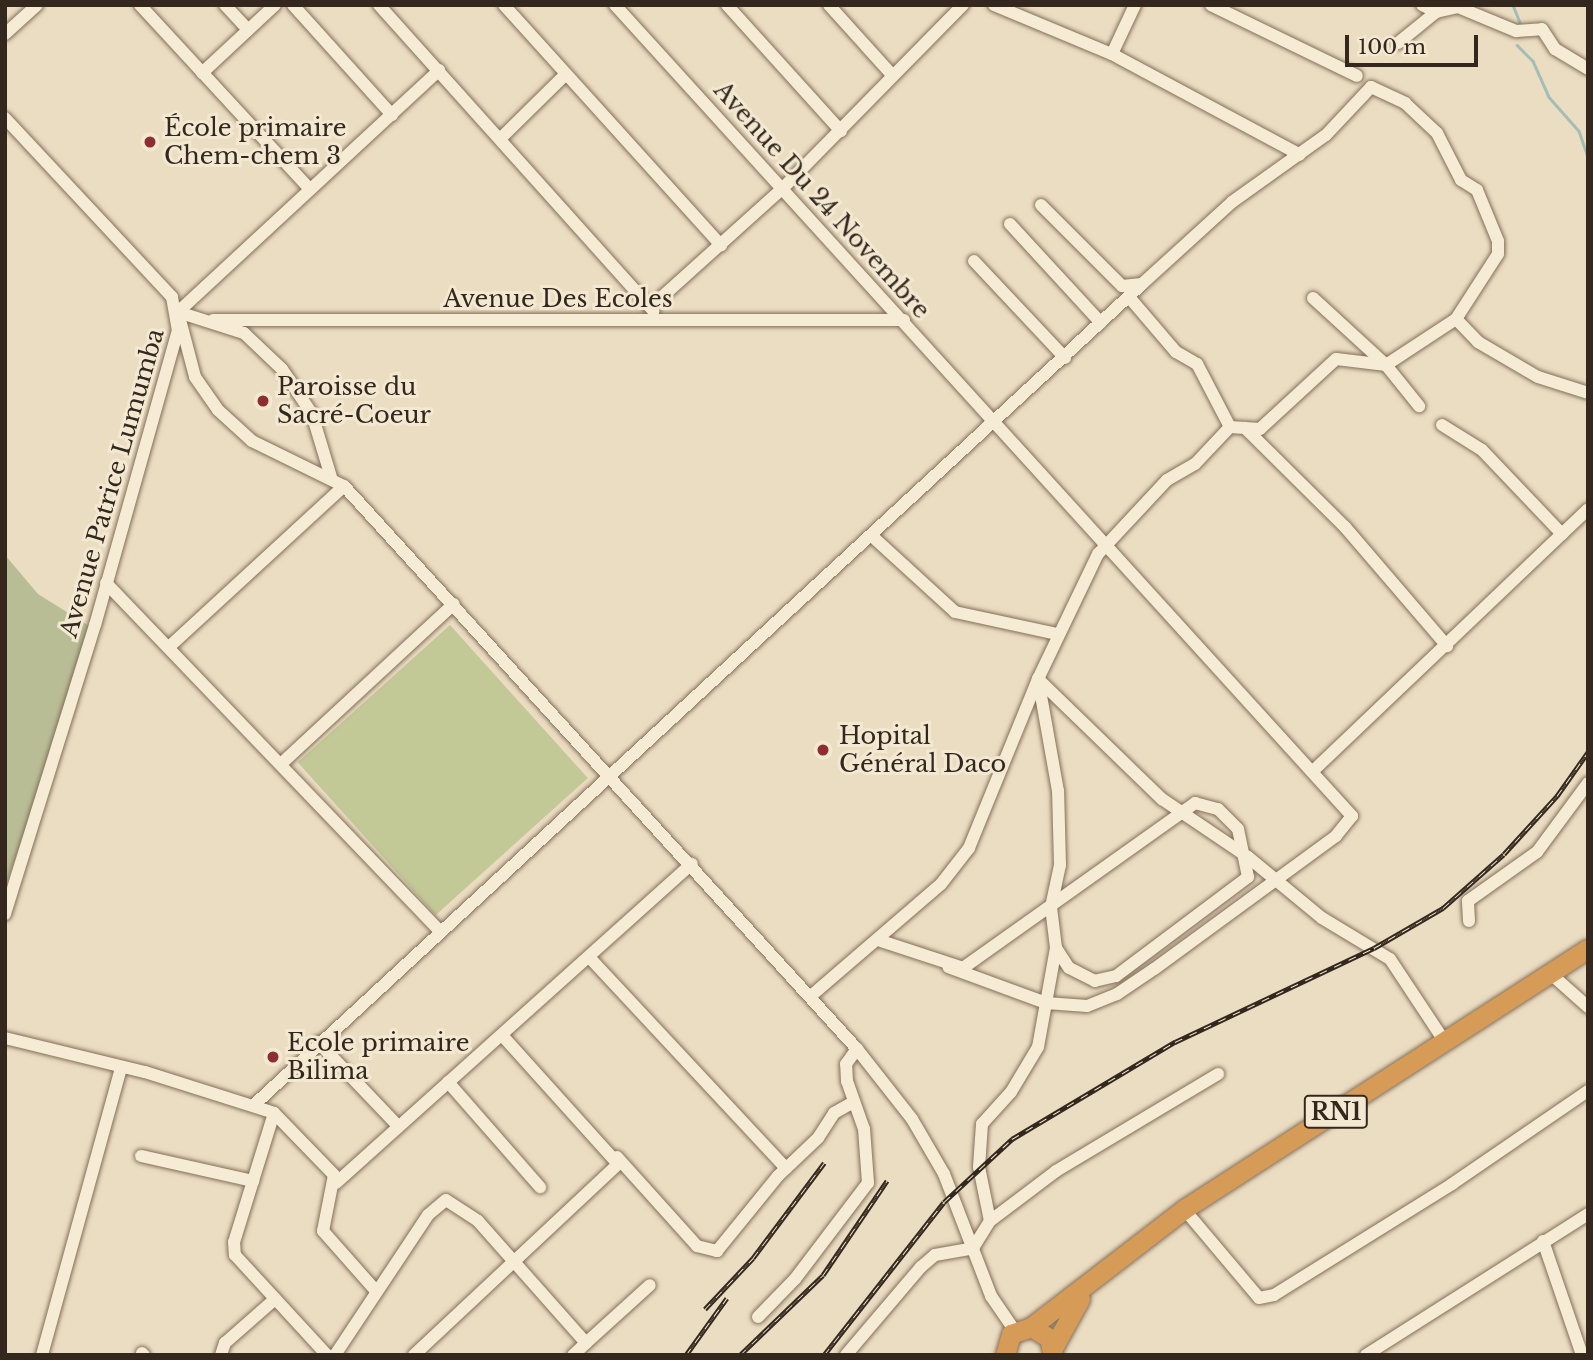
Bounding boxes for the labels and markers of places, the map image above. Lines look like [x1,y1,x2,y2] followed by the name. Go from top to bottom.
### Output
[164,114,347,170] place label: École primaire Chem-chem 3
[142,134,158,150] marker: École primaire Chem-chem 3
[277,373,431,429] place label: Paroisse du Sacré-Coeur
[255,393,271,409] marker: Paroisse du Sacré-Coeur
[839,722,1006,778] place label: Hopital Général Daco
[813,740,833,760] marker: Hopital Général Daco
[287,1029,470,1085] place label: Ecole primaire Bilima
[265,1049,281,1065] marker: Ecole primaire Bilima

